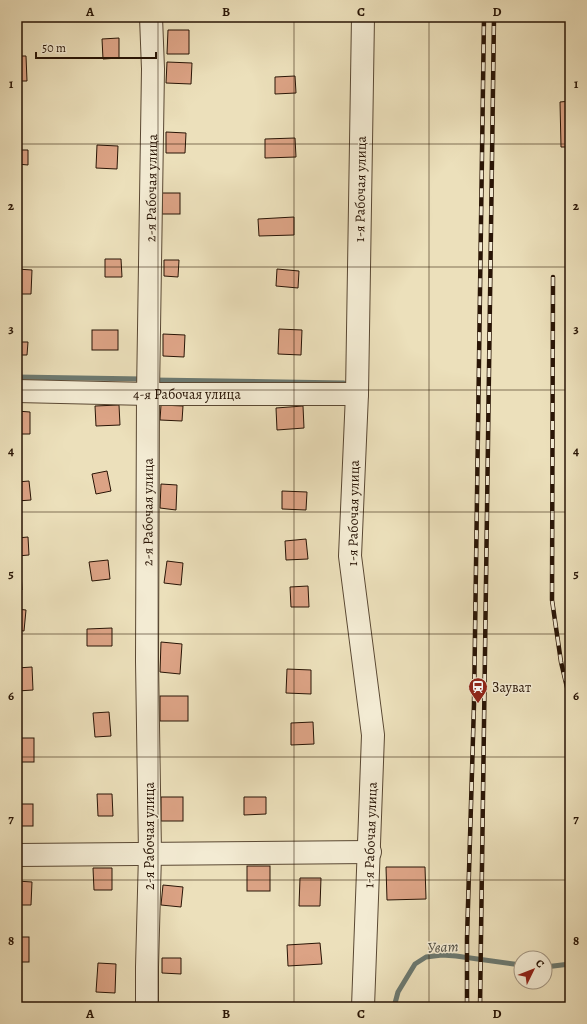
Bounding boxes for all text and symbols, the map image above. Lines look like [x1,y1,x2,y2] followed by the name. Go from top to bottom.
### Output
[85,3,95,20] text: A
[222,3,230,20] text: B
[357,3,365,20] text: C
[492,3,502,20] text: D
[36,34,156,60] scale bar
[42,40,66,56] text: 50 m
[9,75,14,92] text: 1
[574,75,579,92] text: 1
[141,133,162,242] street label: 2-я Рабочая улица
[350,135,371,242] street label: 1-я Рабочая улица
[8,197,15,214] text: 2
[573,197,580,214] text: 2
[8,320,14,337] text: 3
[573,320,579,337] text: 3
[133,385,241,404] street label: 4-я Рабочая улица
[8,442,14,459] text: 4
[573,442,579,459] text: 4
[138,457,158,566] street label: 2-я Рабочая улица
[343,459,364,566] street label: 1-я Рабочая улица
[8,565,14,582] text: 5
[573,565,579,582] text: 5
[467,676,489,704] station icon: Зауват
[492,678,531,697] place label: Зауват
[8,687,14,704] text: 6
[573,687,579,704] text: 6
[140,781,159,890] street label: 2-я Рабочая улица
[359,781,382,888] street label: 1-я Рабочая улица
[8,810,14,827] text: 7
[573,810,579,827] text: 7
[8,932,14,949] text: 8
[573,932,579,949] text: 8
[427,936,459,958] water label: Уват
[513,950,553,990] north arrow
[532,956,548,971] text: С
[85,1005,95,1022] text: A
[222,1005,230,1022] text: B
[357,1005,365,1022] text: C
[492,1005,502,1022] text: D

